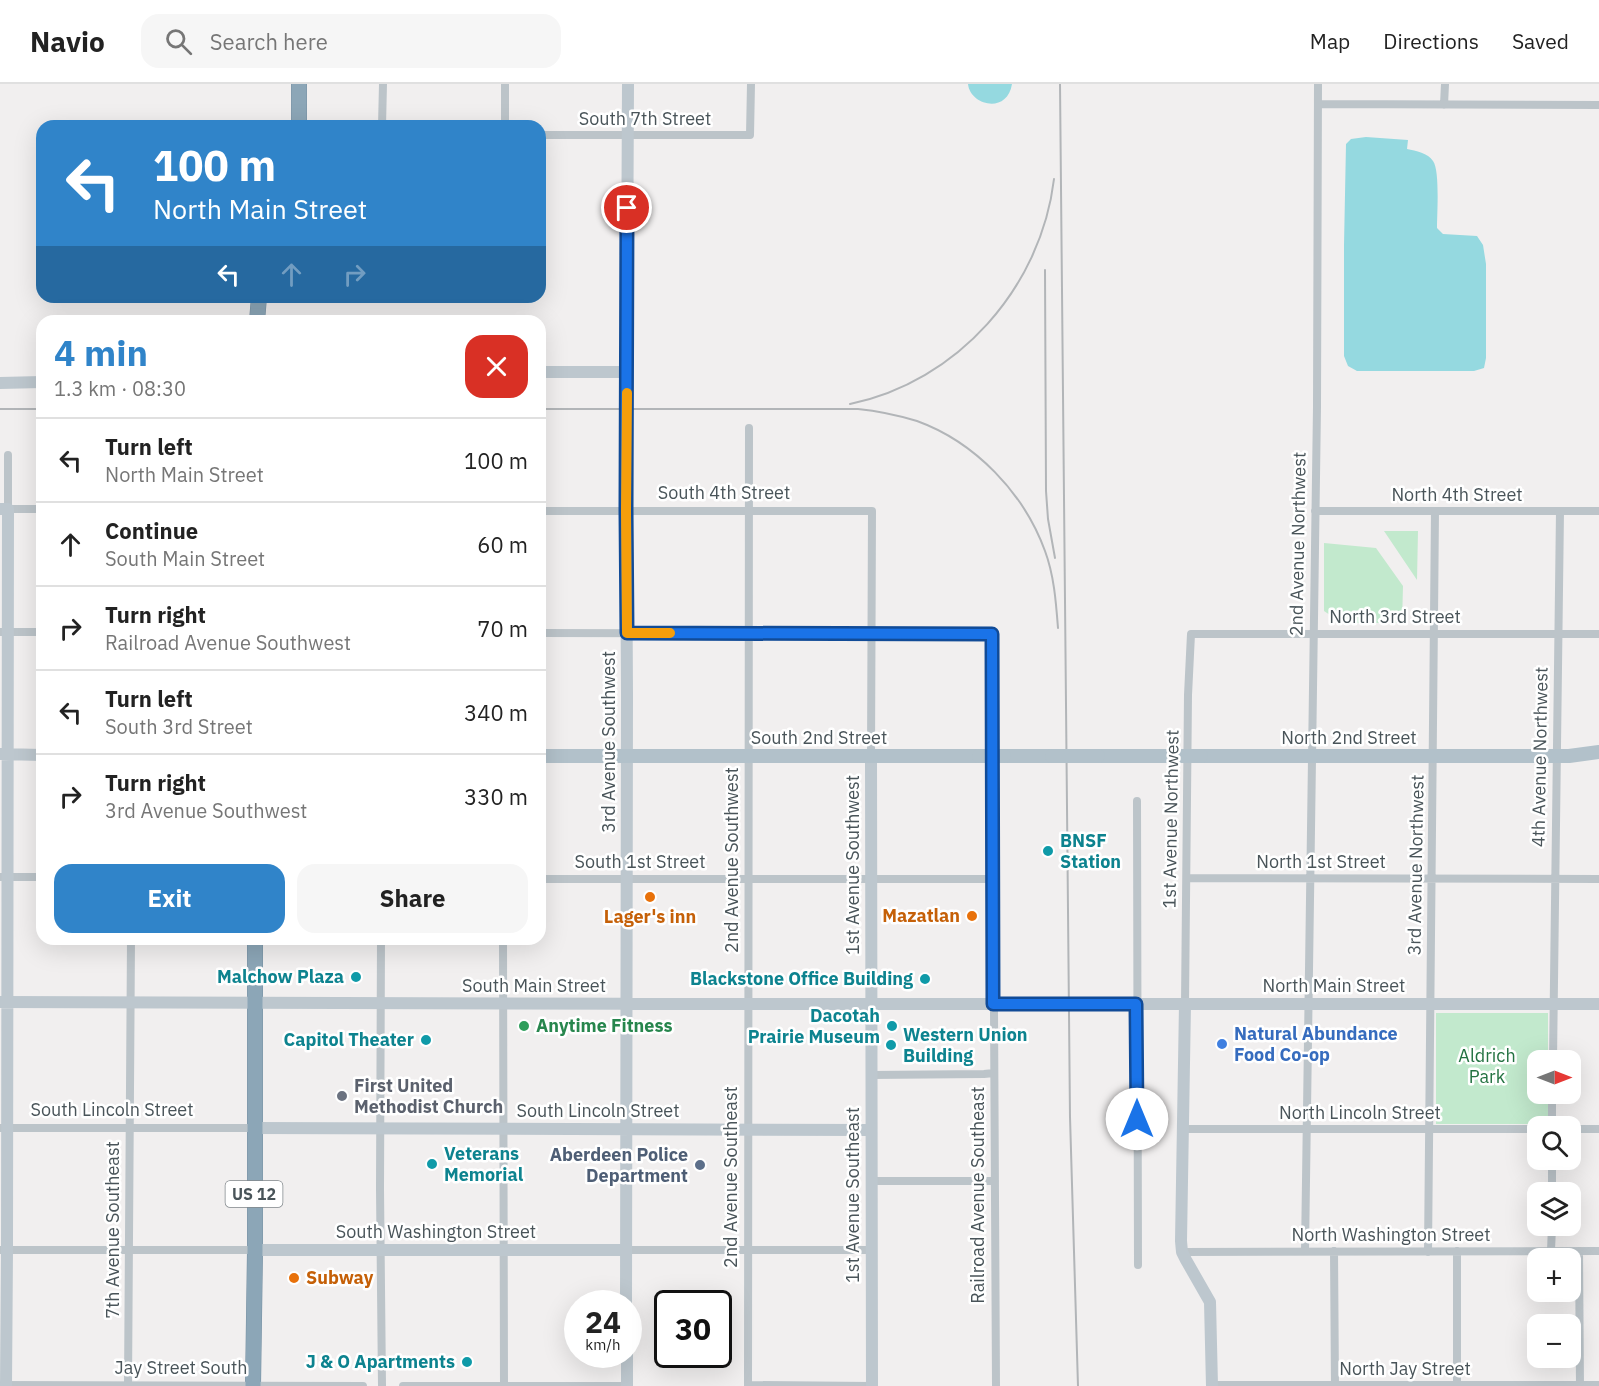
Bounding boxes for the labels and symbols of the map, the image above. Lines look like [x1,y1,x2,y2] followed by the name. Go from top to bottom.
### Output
[579,107,711,130] street label: South 7th Street
[601,182,652,233] pin
[1284,452,1311,636] street label: 2nd Avenue Northwest
[658,481,790,504] street label: South 4th Street
[1391,483,1523,506] street label: North 4th Street
[1329,605,1461,628] street label: North 3rd Street
[597,651,620,833] street label: 3rd Avenue Southwest
[1526,667,1553,847] street label: 4th Avenue Northwest
[751,726,887,749] street label: South 2nd Street
[1281,726,1417,749] street label: North 2nd Street
[1157,729,1184,909] street label: 1st Avenue Northwest
[720,767,743,953] street label: 2nd Avenue Southwest
[1402,774,1429,956] street label: 3rd Avenue Northwest
[841,775,864,955] street label: 1st Avenue Southwest
[1060,829,1121,873] place label: BNSF Station
[1041,844,1055,858] marker: BNSF Station
[575,850,705,873] street label: South 1st Street
[1256,850,1386,873] street label: North 1st Street
[643,890,657,904] marker: Lager's inn
[882,904,960,927] place label: Mazatlan
[604,905,696,928] place label: Lager's inn
[965,909,979,923] marker: Mazatlan
[217,965,344,988] place label: Malchow Plaza
[690,967,913,990] place label: Blackstone Office Building
[349,970,363,984] marker: Malchow Plaza
[918,972,932,986] marker: Blackstone Office Building
[462,974,606,997] street label: South Main Street
[1263,974,1405,997] street label: North Main Street
[748,1004,880,1048] place label: Dacotah Prairie Museum
[536,1014,672,1037] place label: Anytime Fitness
[517,1019,531,1033] marker: Anytime Fitness
[885,1019,899,1033] marker: Dacotah Prairie Museum
[1234,1022,1398,1066] place label: Natural Abundance Food Co-op
[903,1023,1028,1067] place label: Western Union Building
[284,1028,414,1051] place label: Capitol Theater
[419,1033,433,1047] marker: Capitol Theater
[1215,1037,1229,1051] marker: Natural Abundance Food Co-op
[884,1038,898,1052] marker: Western Union Building
[1458,1044,1516,1088] park label: Aldrich Park
[1527,1050,1581,1104] north arrow
[354,1074,503,1118] place label: First United Methodist Church
[719,1086,742,1268] street label: 2nd Avenue Southeast
[966,1086,989,1304] street label: Railroad Avenue Southeast
[1105,1087,1169,1151] position arrow
[335,1089,349,1103] marker: First United Methodist Church
[30,1098,194,1121] street label: South Lincoln Street
[516,1099,680,1122] street label: South Lincoln Street
[1279,1101,1441,1124] street label: North Lincoln Street
[841,1107,864,1283] street label: 1st Avenue Southeast
[101,1141,124,1319] street label: 7th Avenue Southeast
[444,1142,524,1186] place label: Veterans Memorial
[550,1143,688,1187] place label: Aberdeen Police Department
[425,1157,439,1171] marker: Veterans Memorial
[693,1158,707,1172] marker: Aberdeen Police Department
[226,1181,282,1207] road number: US 12
[336,1220,536,1243] street label: South Washington Street
[1291,1223,1491,1246] street label: North Washington Street
[306,1266,374,1289] place label: Subway
[287,1271,301,1285] marker: Subway
[654,1290,732,1368] speed limit sign: 30
[306,1350,455,1373] place label: J & O Apartments
[460,1355,474,1369] marker: J & O Apartments
[115,1356,247,1379] street label: Jay Street South
[1339,1357,1471,1380] street label: North Jay Street

